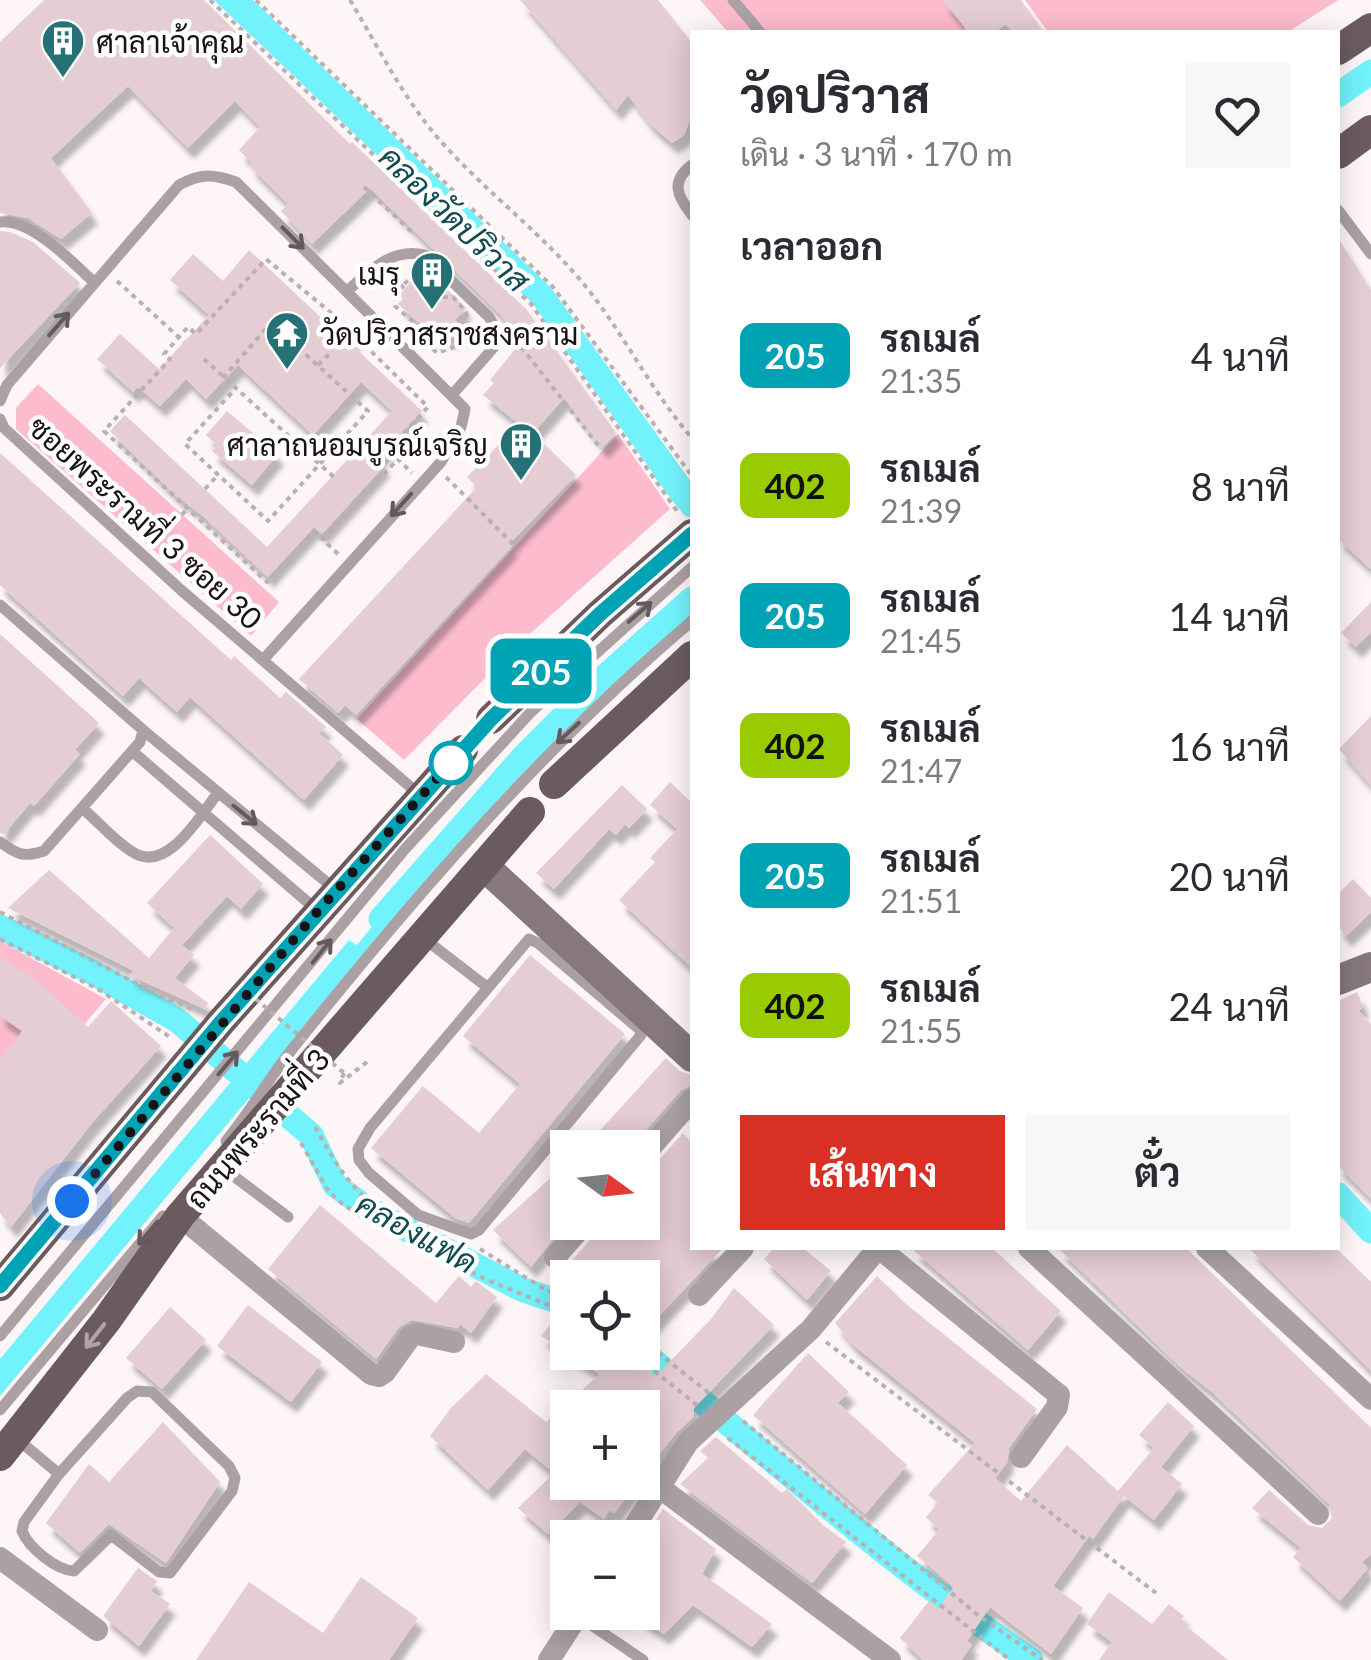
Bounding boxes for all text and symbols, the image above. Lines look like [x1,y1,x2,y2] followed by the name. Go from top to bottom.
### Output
[40,18,86,79] building icon: ศาลาเจ้าคุณ
[96,22,244,64] place label: ศาลาเจ้าคุณ
[1185,63,1290,168] button: heart
[740,66,930,123] text: วัดปริวาส
[740,134,1013,173] text: เดิน · 3 นาที · 170 m
[372,137,539,300] water label: คลองวัดปริวาส
[740,222,883,268] text: เวลาออก
[280,225,304,249] one-way arrow
[409,250,455,311] building icon: เมรุ
[358,255,400,296] place label: เมรุ
[264,310,310,371] temple icon: วัดปริวาสราชสงคราม
[47,312,69,338] one-way arrow
[880,314,981,360] text: รถเมล์
[320,315,578,351] place label: วัดปริวาสราชสงคราม
[1191,333,1290,379] text: 4 นาที
[765,334,825,376] text: 205
[880,361,962,400] text: 21:35
[22,403,274,636] street label: ซอยพระรามที่ 3 ซอย 30
[498,421,544,482] building icon: ศาลาถนอมบูรณ์เจริญ
[227,426,488,466] place label: ศาลาถนอมบูรณ์เจริญ
[880,444,981,490] text: รถเมล์
[1191,463,1290,509] text: 8 นาที
[765,464,825,506] text: 402
[880,491,962,530] text: 21:39
[390,492,413,517] one-way arrow
[880,574,981,620] text: รถเมล์
[1169,593,1290,639] text: 14 นาที
[765,594,825,636] text: 205
[627,601,652,624] one-way arrow
[880,621,962,660] text: 21:45
[484,638,598,704] line badge: 205
[511,650,571,692] text: 205
[880,704,981,750] text: รถเมล์
[557,721,581,745] one-way arrow
[1169,723,1290,769] text: 16 นาที
[765,724,825,766] text: 402
[430,742,472,784] unlabelled marker
[880,751,962,790] text: 21:47
[231,803,257,825] one-way arrow
[880,834,981,880] text: รถเมล์
[1169,853,1290,899] text: 20 นาที
[765,854,825,896] text: 205
[880,881,962,920] text: 21:51
[311,938,333,964] one-way arrow
[880,964,981,1010] text: รถเมล์
[1169,983,1290,1029] text: 24 นาที
[765,984,825,1026] text: 402
[880,1011,962,1050] text: 21:55
[173,1037,336,1215] street label: ถนนพระรามที่ 3
[216,1051,239,1076] one-way arrow
[740,1115,1005,1230] button: เส้นทาง
[1025,1115,1290,1230] button: ตั๋ว
[550,1130,660,1240] north arrow
[550,1130,660,1630] map controls
[47,1176,97,1226] your location
[350,1183,484,1281] water label: คลองแฟด
[138,1220,160,1246] one-way arrow
[550,1260,660,1370] button: locate
[85,1322,106,1349] one-way arrow
[550,1390,660,1500] button: +
[550,1520,660,1630] button: −

